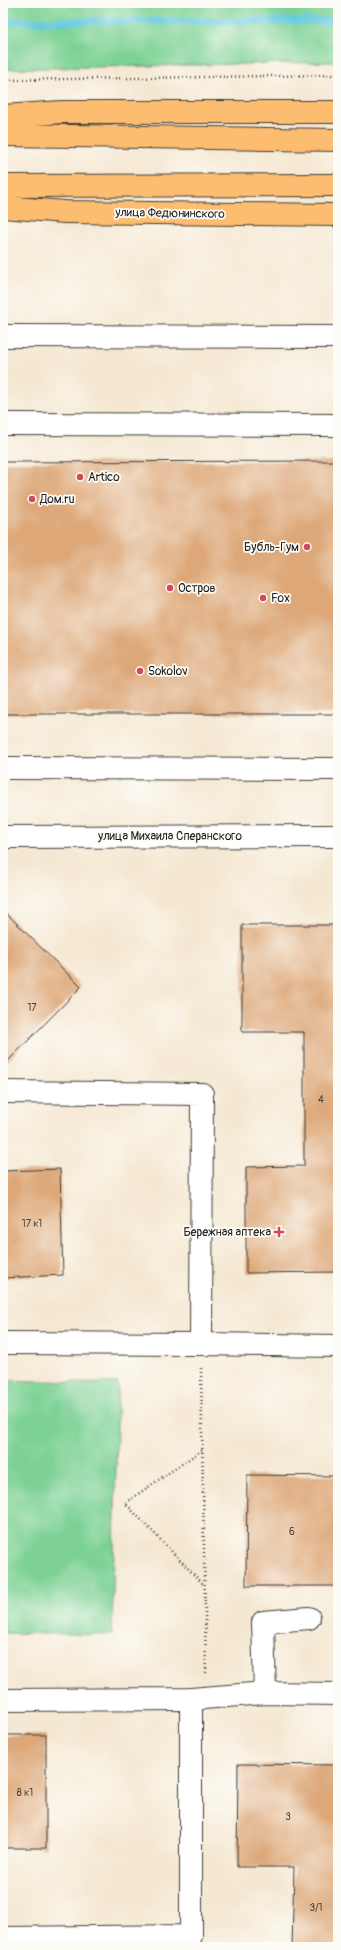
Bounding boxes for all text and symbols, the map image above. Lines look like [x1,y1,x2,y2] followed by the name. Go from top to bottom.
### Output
[114,205,225,222] street label: улица Федюнинского
[88,470,120,485] place label: Artico
[75,472,85,482] marker: Artico
[39,492,75,507] place label: Дом.ru
[27,494,37,504] marker: Дом.ru
[244,540,299,555] place label: Бубль-Гум
[302,542,312,552] marker: Бубль-Гум
[178,581,216,596] place label: Остров
[165,583,175,593] marker: Остров
[271,591,290,606] place label: Fox
[258,593,268,603] marker: Fox
[148,664,188,679] place label: Sokolov
[135,666,145,676] marker: Sokolov
[97,829,242,844] street label: улица Михаила Сперанского
[27,1002,37,1014] house number: 17
[318,1094,324,1106] house number: 4
[22,1218,42,1230] house number: 17 к1
[183,1225,271,1240] place label: Бережная аптека
[274,1227,284,1237] marker: Бережная аптека
[289,1526,295,1538] house number: 6
[17,1787,33,1799] house number: 8 к1
[285,1811,291,1823] house number: 3
[309,1902,323,1914] house number: 3/1

